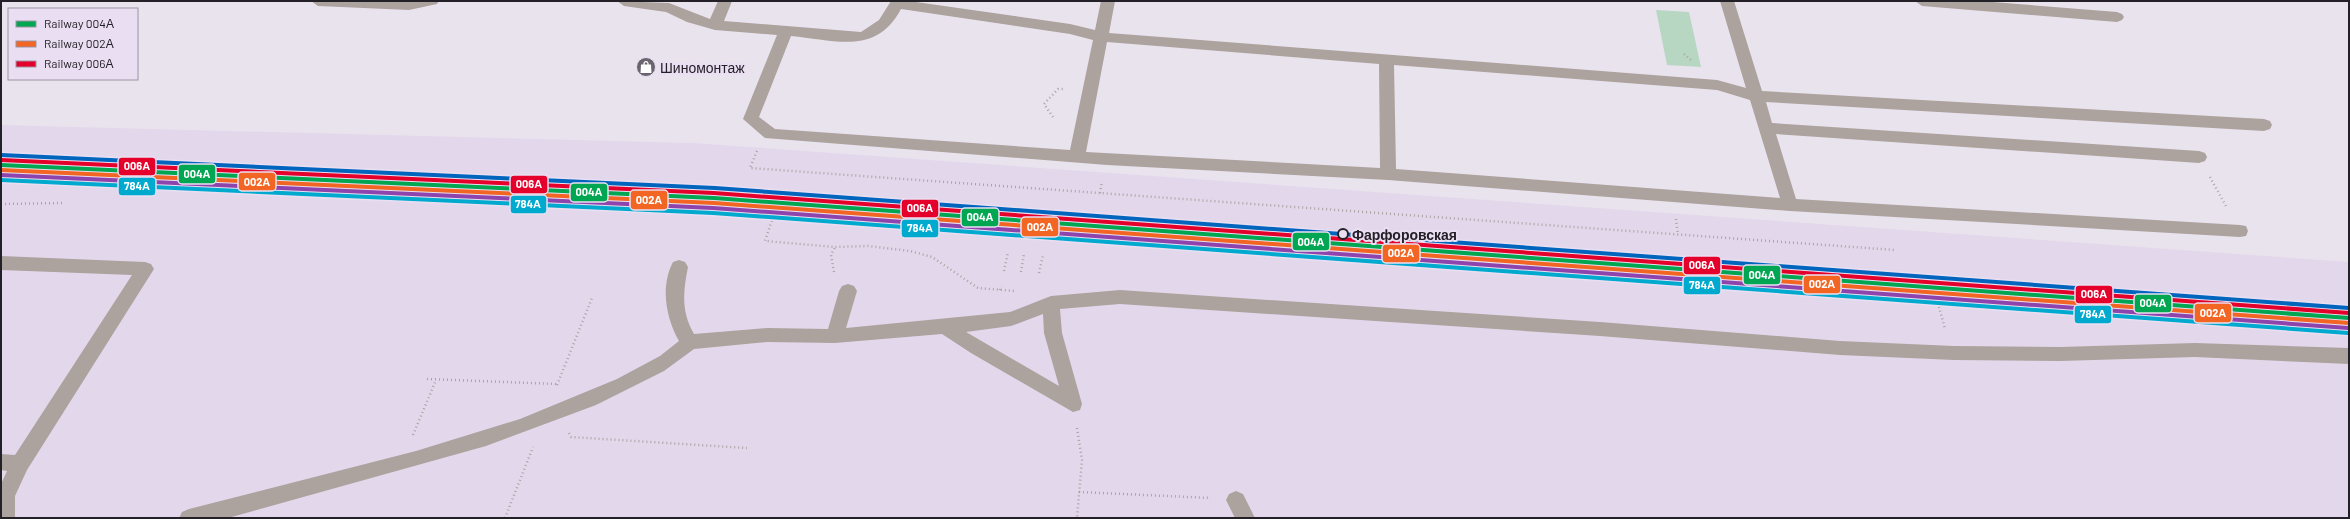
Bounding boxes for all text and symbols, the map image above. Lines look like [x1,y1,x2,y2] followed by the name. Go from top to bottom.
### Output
[8,8,138,80] legend
[44,16,114,30] text: Railway 004А
[44,36,114,50] text: Railway 002А
[44,56,114,70] text: Railway 006А
[635,56,657,78] shop icon: Шиномонтаж
[660,59,745,76] place label: Шиномонтаж
[118,157,156,176] line badge: 006А
[124,159,150,172] text: 006А
[178,164,216,184] line badge: 004А
[183,167,211,180] text: 004А
[238,172,276,191] line badge: 002А
[244,175,270,188] text: 002А
[510,175,548,194] line badge: 006А
[118,177,156,196] line badge: 784А
[516,177,542,190] text: 006А
[124,179,150,192] text: 784А
[570,183,608,202] line badge: 004А
[575,185,603,198] text: 004А
[630,190,668,210] line badge: 002А
[636,193,662,206] text: 002А
[510,195,547,214] line badge: 784А
[515,197,541,210] text: 784А
[901,199,939,218] line badge: 006А
[907,201,933,214] text: 006А
[961,208,999,227] line badge: 004А
[966,210,994,223] text: 004А
[1021,217,1059,237] line badge: 002А
[901,219,939,238] line badge: 784А
[1027,220,1053,233] text: 002А
[907,221,933,234] text: 784А
[1352,226,1457,243] place label: Фарфоровская
[1337,228,1349,240] marker: Фарфоровская
[1292,232,1330,251] line badge: 004А
[1297,235,1325,248] text: 004А
[1382,244,1420,263] line badge: 002А
[1388,246,1414,259] text: 002А
[1683,256,1721,275] line badge: 006А
[1689,258,1715,271] text: 006А
[1743,265,1781,285] line badge: 004А
[1748,268,1776,281] text: 004А
[1803,275,1841,294] line badge: 002А
[1683,276,1721,295] line badge: 784А
[1809,277,1835,290] text: 002А
[1689,278,1715,291] text: 784А
[2075,285,2113,304] line badge: 006А
[2081,287,2107,300] text: 006А
[2134,294,2172,313] line badge: 004А
[2139,296,2167,309] text: 004А
[2194,303,2232,323] line badge: 002А
[2074,305,2112,324] line badge: 784А
[2200,306,2226,319] text: 002А
[2080,307,2106,320] text: 784А

